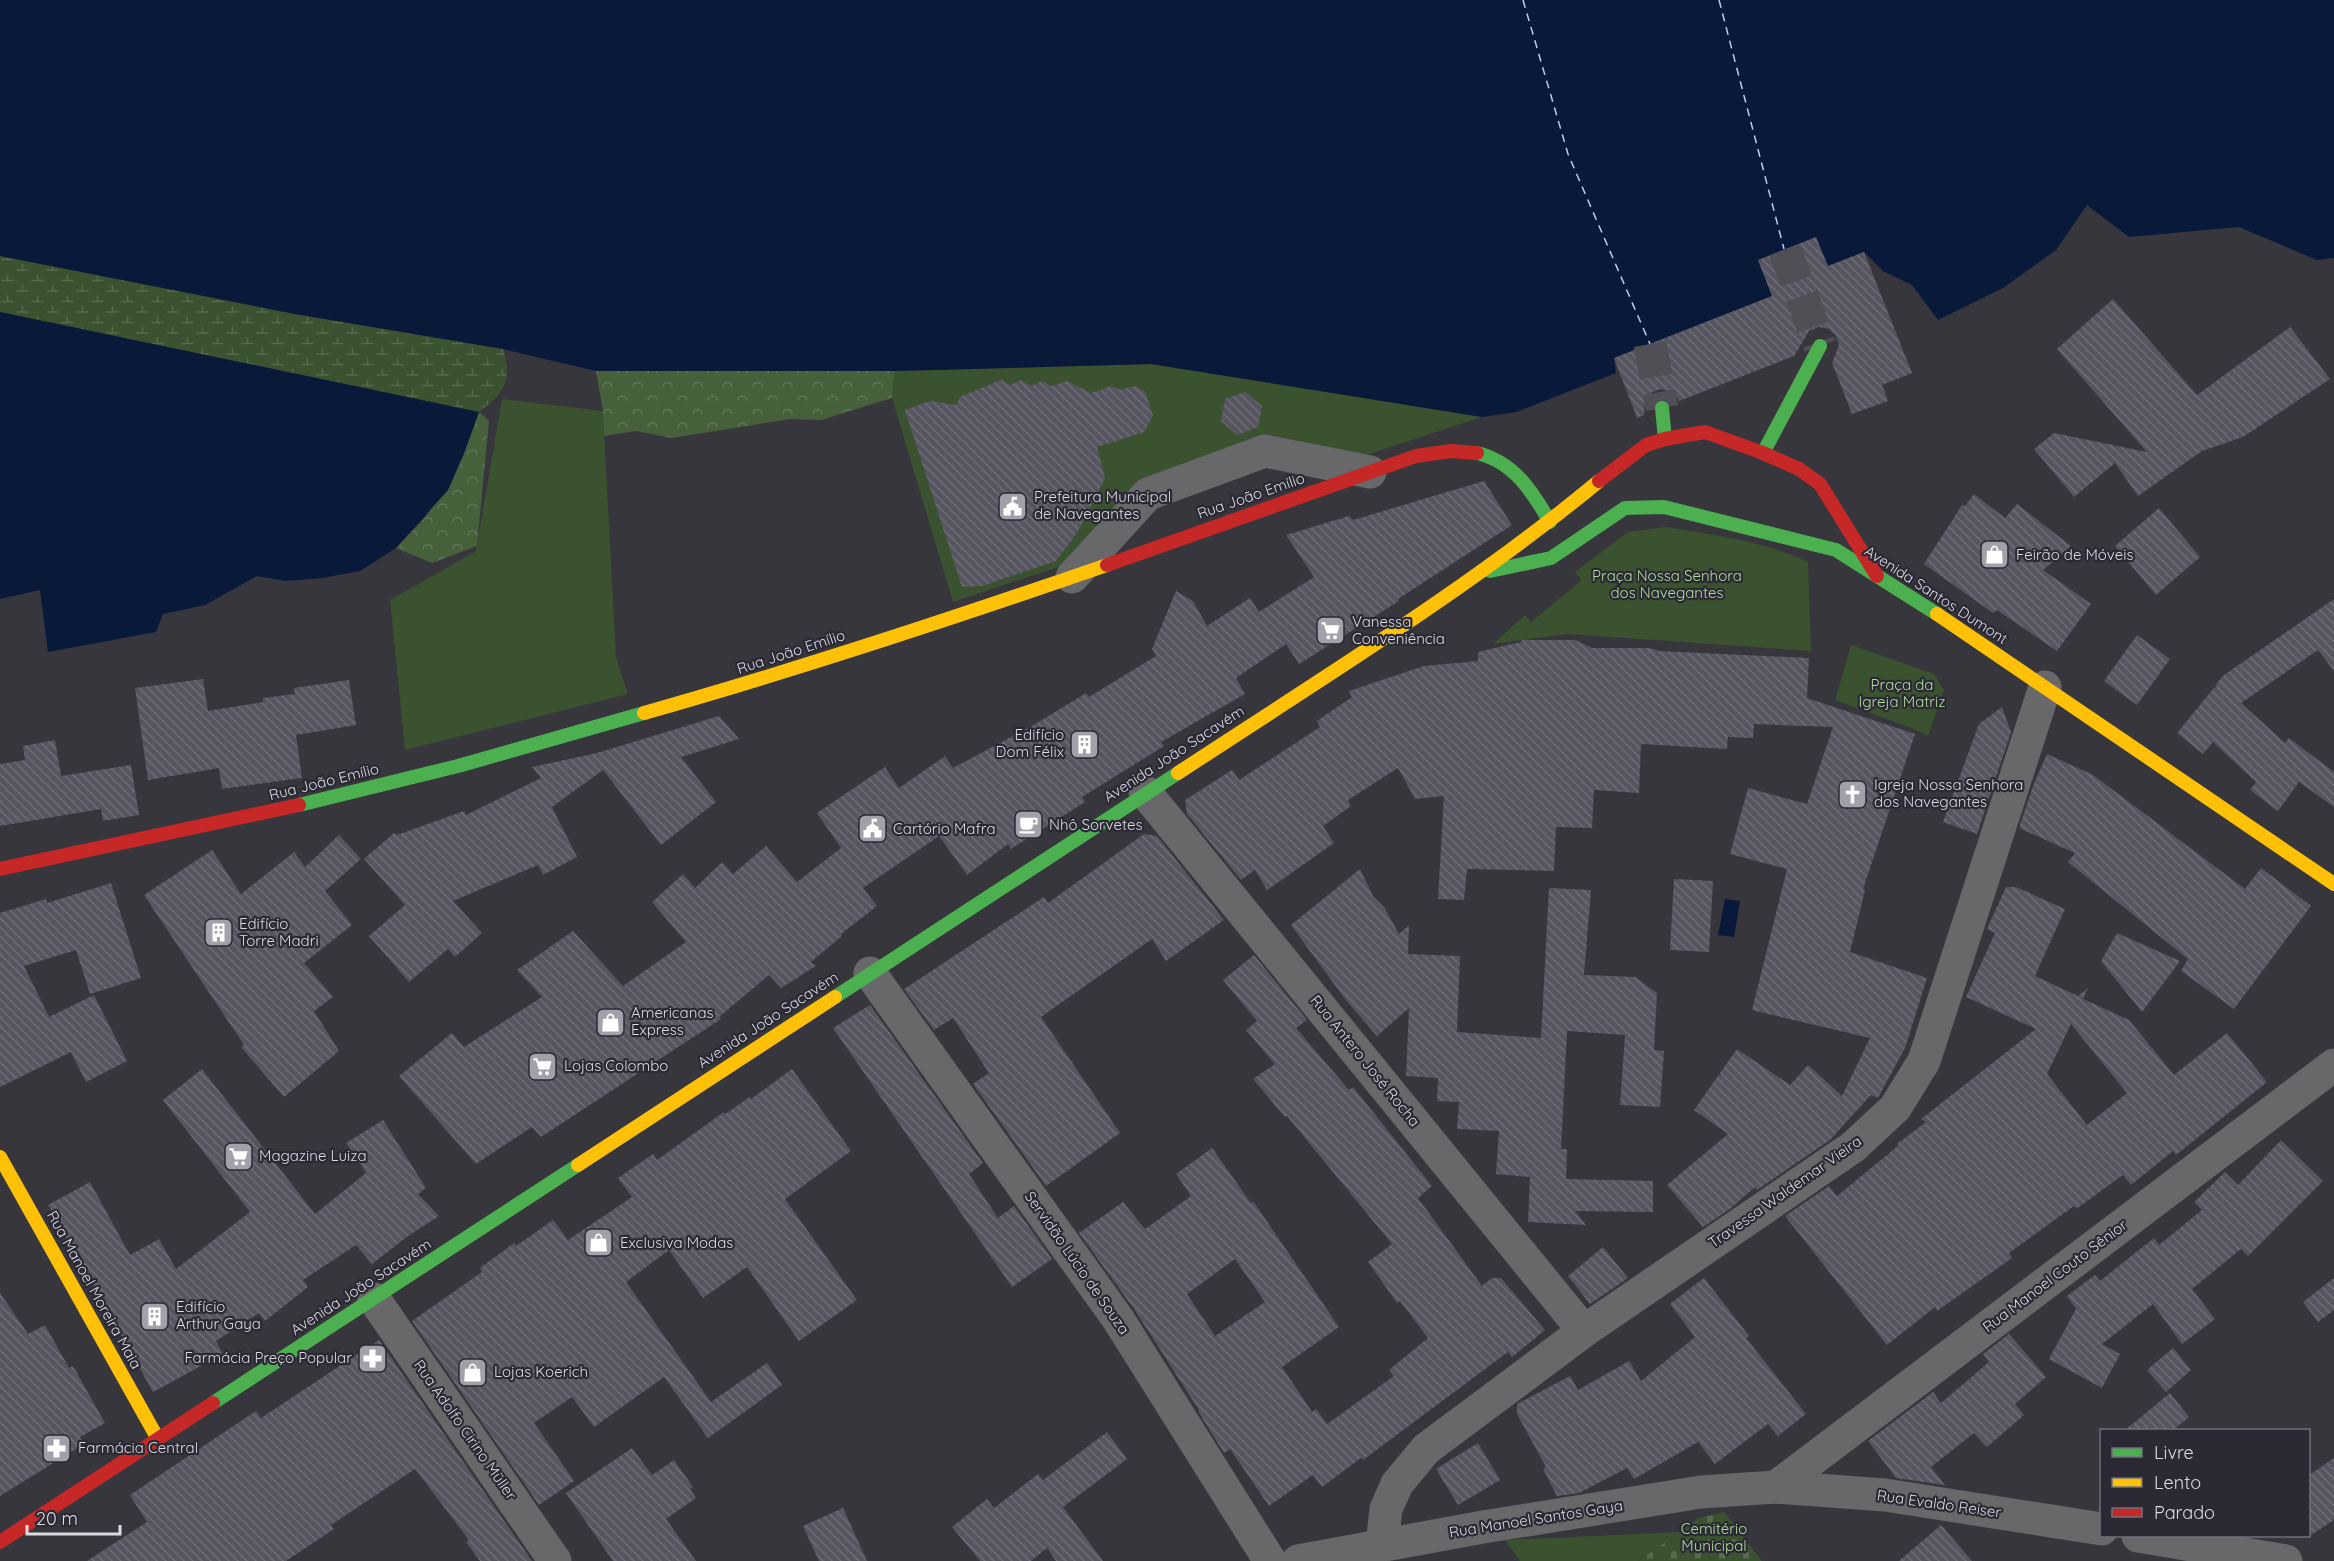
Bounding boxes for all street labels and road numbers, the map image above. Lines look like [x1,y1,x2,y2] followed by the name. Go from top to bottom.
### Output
[1194,468,1307,523] street label: Rua João Emílio
[1861,541,2011,648] street label: Avenida Santos Dumont
[734,625,847,678] street label: Rua João Emílio
[1100,701,1248,806] street label: Avenida João Sacavém
[267,759,381,804] street label: Rua João Emílio
[694,967,842,1072] street label: Avenida João Sacavém
[1306,991,1424,1130] street label: Rua Antero José Rocha
[1704,1131,1865,1252] street label: Travessa Waldemar Vieira
[1021,1187,1134,1338] street label: Servidão Lúcio de Souza
[43,1207,146,1372] street label: Rua Manoel Moreira Maia
[1979,1215,2131,1336] street label: Rua Manoel Couto Sênior
[287,1234,435,1339] street label: Avenida João Sacavém
[410,1356,521,1504] street label: Rua Adolfo Cirino Müller
[1876,1485,2003,1522] street label: Rua Evaldo Reiser
[1448,1495,1624,1542] street label: Rua Manoel Santos Gaya

